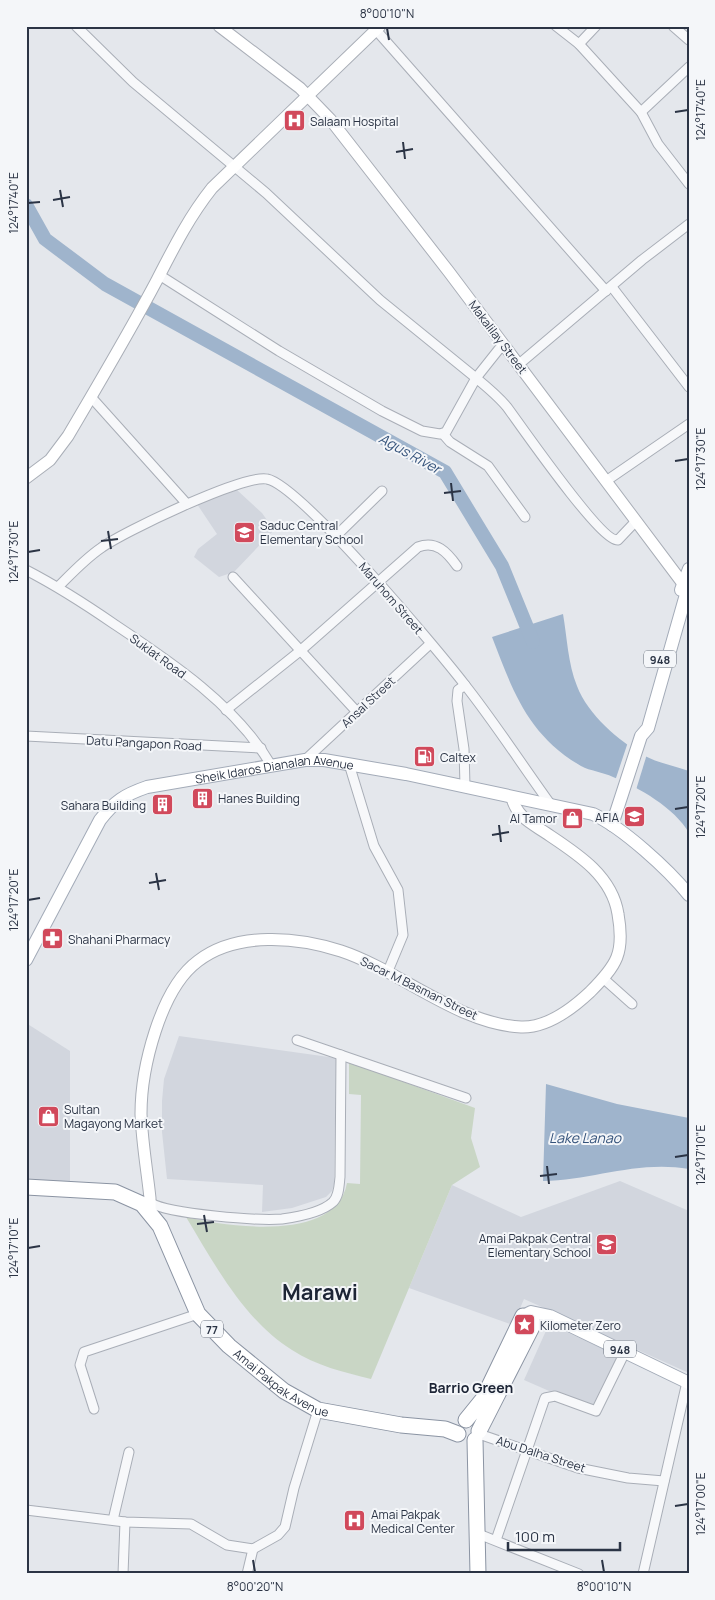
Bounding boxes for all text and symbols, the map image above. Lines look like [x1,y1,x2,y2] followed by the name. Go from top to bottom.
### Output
[360,5,414,22] text: 8°00'10"N
[692,79,709,141] text: 124°17'40"E
[282,109,306,133] hospital icon: Salaam Hospital
[310,113,399,130] place label: Salaam Hospital
[5,172,22,234] text: 124°17'40"E
[465,297,531,377] street label: Makalilay Street
[376,428,446,479] water label: Agus River
[692,428,709,490] text: 124°17'30"E
[260,517,363,548] place label: Saduc Central Elementary School
[232,520,256,544] school or university icon: Saduc Central Elementary School
[5,521,22,583] text: 124°17'30"E
[355,558,427,638] street label: Maruhom Street
[126,630,190,682] street label: Suklat Road
[644,651,676,668] road number: 948
[337,672,399,731] street label: Ansal Street
[86,731,202,755] street label: Datu Pangapon Road
[412,745,436,769] fuel station icon: Caltex
[440,749,476,766] place label: Caltex
[194,752,355,787] street label: Sheik Idaros Dianalan Avenue
[692,775,709,838] text: 124°17'20"E
[190,786,214,810] building icon: Hanes Building
[218,790,300,807] place label: Hanes Building
[150,793,174,817] building icon: Sahara Building
[61,797,146,814] place label: Sahara Building
[623,805,647,829] school or university icon: AFIA
[561,806,585,830] shop icon: Al Tamor
[595,809,619,826] place label: AFIA
[510,810,558,827] place label: Al Tamor
[5,868,22,931] text: 124°17'20"E
[40,927,64,951] pharmacy icon: Shahani Pharmacy
[68,931,171,948] place label: Shahani Pharmacy
[358,952,481,1024] street label: Sacar M Basman Street
[64,1101,163,1132] place label: Sultan Magayong Market
[36,1104,60,1128] shop icon: Sultan Magayong Market
[692,1125,709,1185] text: 124°17'10"E
[549,1128,622,1147] water label: Lake Lanao
[5,1218,22,1278] text: 124°17'10"E
[479,1230,591,1261] place label: Amai Pakpak Central Elementary School
[595,1233,619,1257] school or university icon: Amai Pakpak Central Elementary School
[282,1277,358,1307] district label: Marawi
[512,1313,536,1337] place icon: Kilometer Zero
[540,1317,621,1334] place label: Kilometer Zero
[201,1320,223,1338] road number: 77
[604,1340,636,1358] road number: 948
[230,1345,330,1420] street label: Amai Pakpak Avenue
[429,1378,513,1397] district label: Barrio Green
[494,1432,588,1477] street label: Abu Dalha Street
[692,1472,709,1536] text: 124°17'00"E
[371,1506,456,1537] place label: Amai Pakpak Medical Center
[343,1509,367,1533] hospital icon: Amai Pakpak Medical Center
[508,1520,620,1552] scale bar
[515,1526,555,1547] text: 100 m
[227,1578,283,1595] text: 8°00'20"N
[577,1578,631,1595] text: 8°00'10"N

